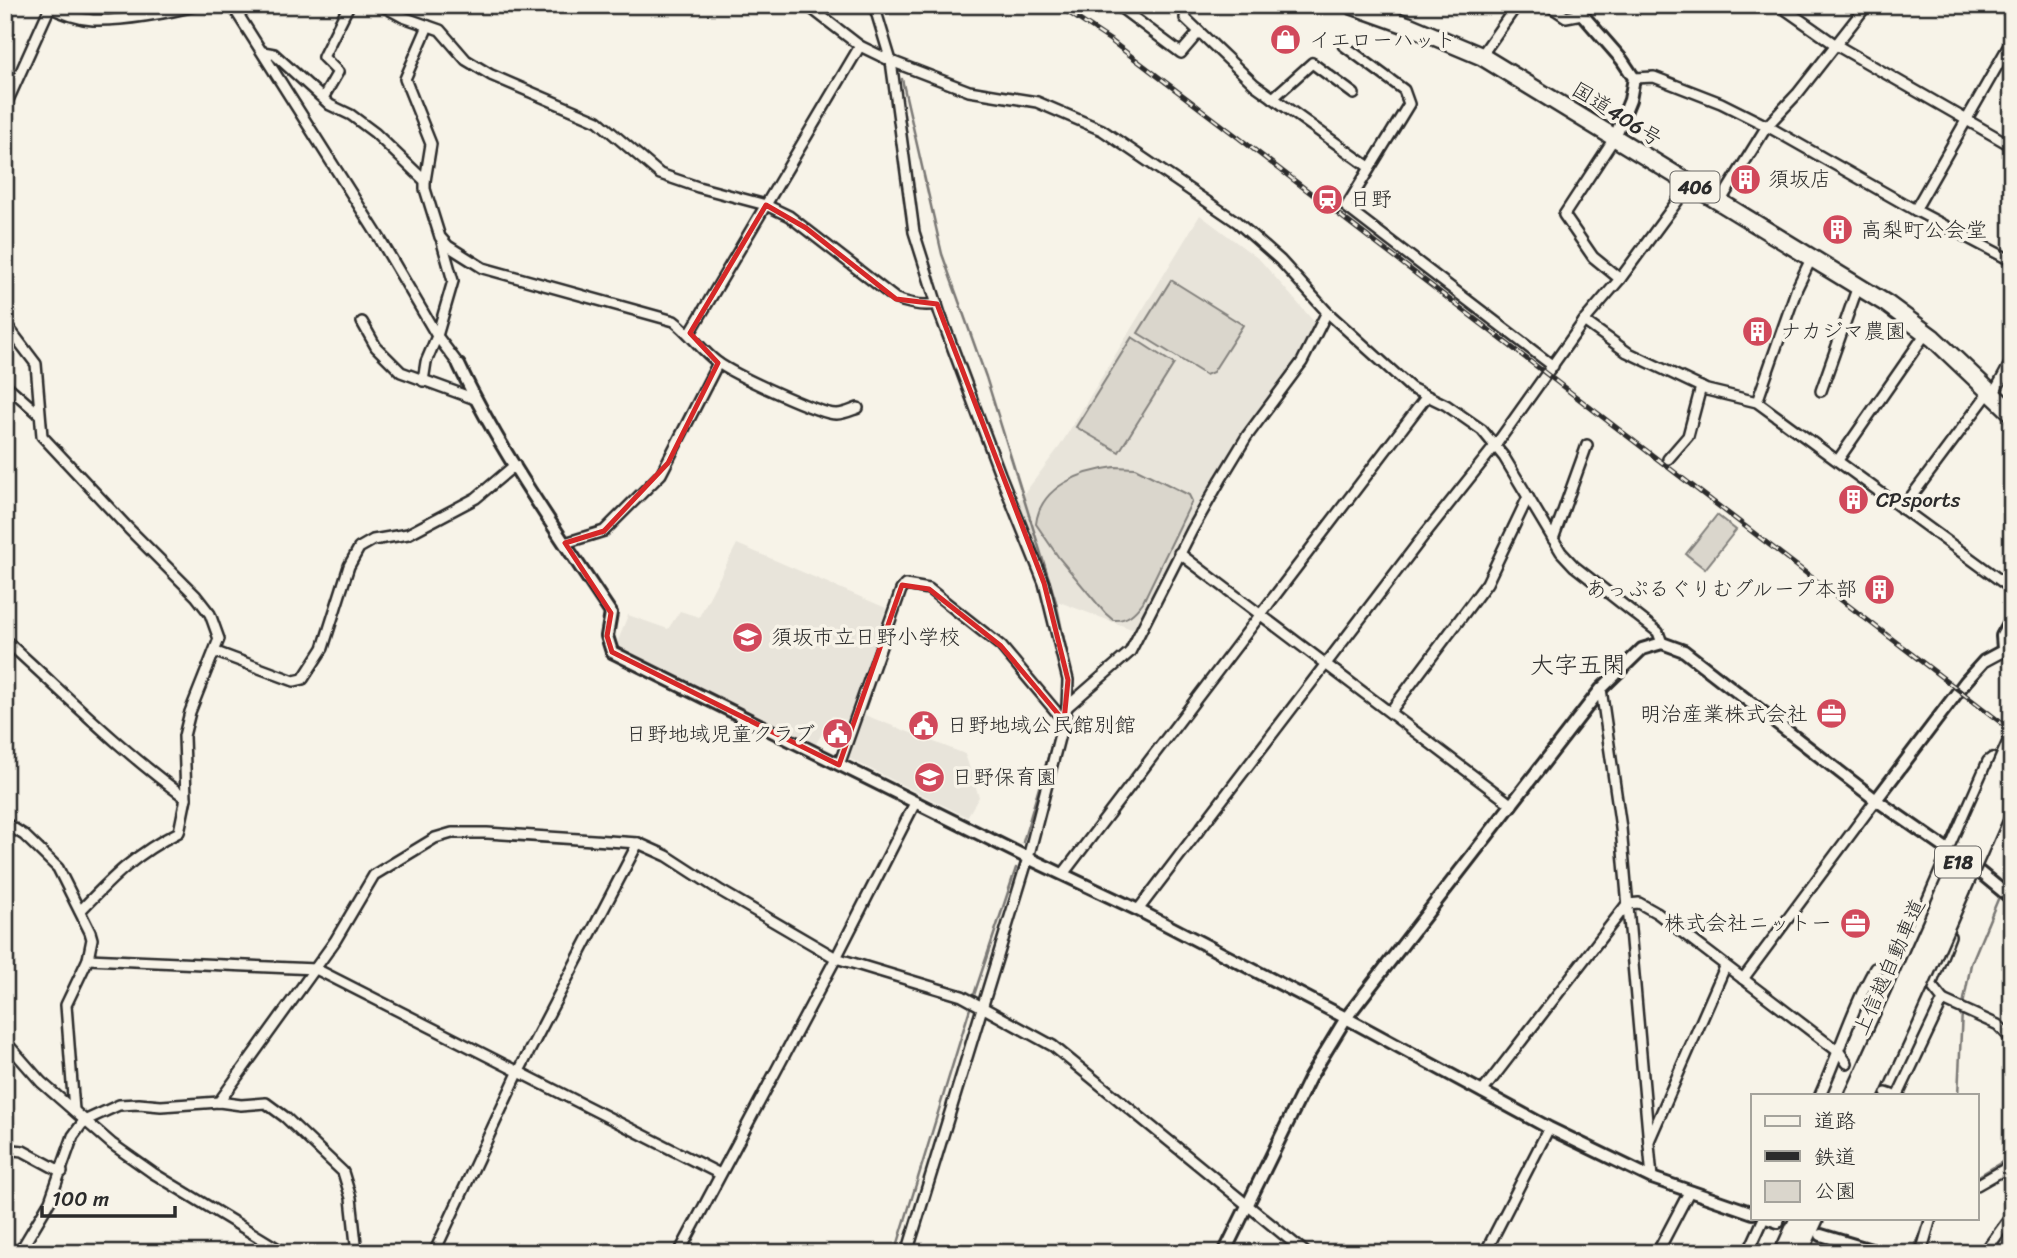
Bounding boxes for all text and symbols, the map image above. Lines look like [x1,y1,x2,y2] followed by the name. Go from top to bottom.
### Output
[1309,21,1456,59] place label: イエローハット
[1269,23,1303,57] shop icon: イエローハット
[1564,71,1670,157] street label: 国道406号
[1768,160,1831,198] place label: 須坂店
[1728,162,1762,196] building icon: 須坂店
[1670,172,1720,202] road number: 406
[1350,180,1392,218] place label: 日野
[1310,182,1344,216] station icon: 日野
[1861,211,1987,249] place label: 高梨町公会堂
[1821,213,1855,247] building icon: 高梨町公会堂
[1780,312,1906,350] place label: ナカジマ農園
[1740,314,1774,348] building icon: ナカジマ農園
[1876,481,1961,519] place label: CPsports
[1836,483,1870,517] building icon: CPsports
[1586,570,1857,608] place label: あっぷるぐりむグループ本部
[1863,572,1897,606] building icon: あっぷるぐりむグループ本部
[771,618,960,656] place label: 須坂市立日野小学校
[731,620,765,654] school or university icon: 須坂市立日野小学校
[1530,644,1626,686] district label: 大字五閑
[1640,695,1808,733] place label: 明治産業株式会社
[1814,697,1848,731] office icon: 明治産業株式会社
[947,706,1136,744] place label: 日野地域公民館別館
[907,708,941,742] public building icon: 日野地域公民館別館
[626,715,815,753] place label: 日野地域児童クラブ
[821,717,855,751] public building icon: 日野地域児童クラブ
[952,758,1057,796] place label: 日野保育園
[912,760,946,794] school or university icon: 日野保育園
[1935,846,1981,877] road number: E18
[1842,892,1936,1042] street label: 上信越自動車道
[1664,904,1832,942] place label: 株式会社ニットー
[1838,906,1872,940] office icon: 株式会社ニットー
[1751,1094,1979,1220] legend
[1814,1102,1856,1140] text: 道路
[1814,1138,1856,1176] text: 鉄道
[1814,1172,1856,1210] text: 公園
[42,1174,175,1218] scale bar
[52,1180,109,1218] text: 100 m

